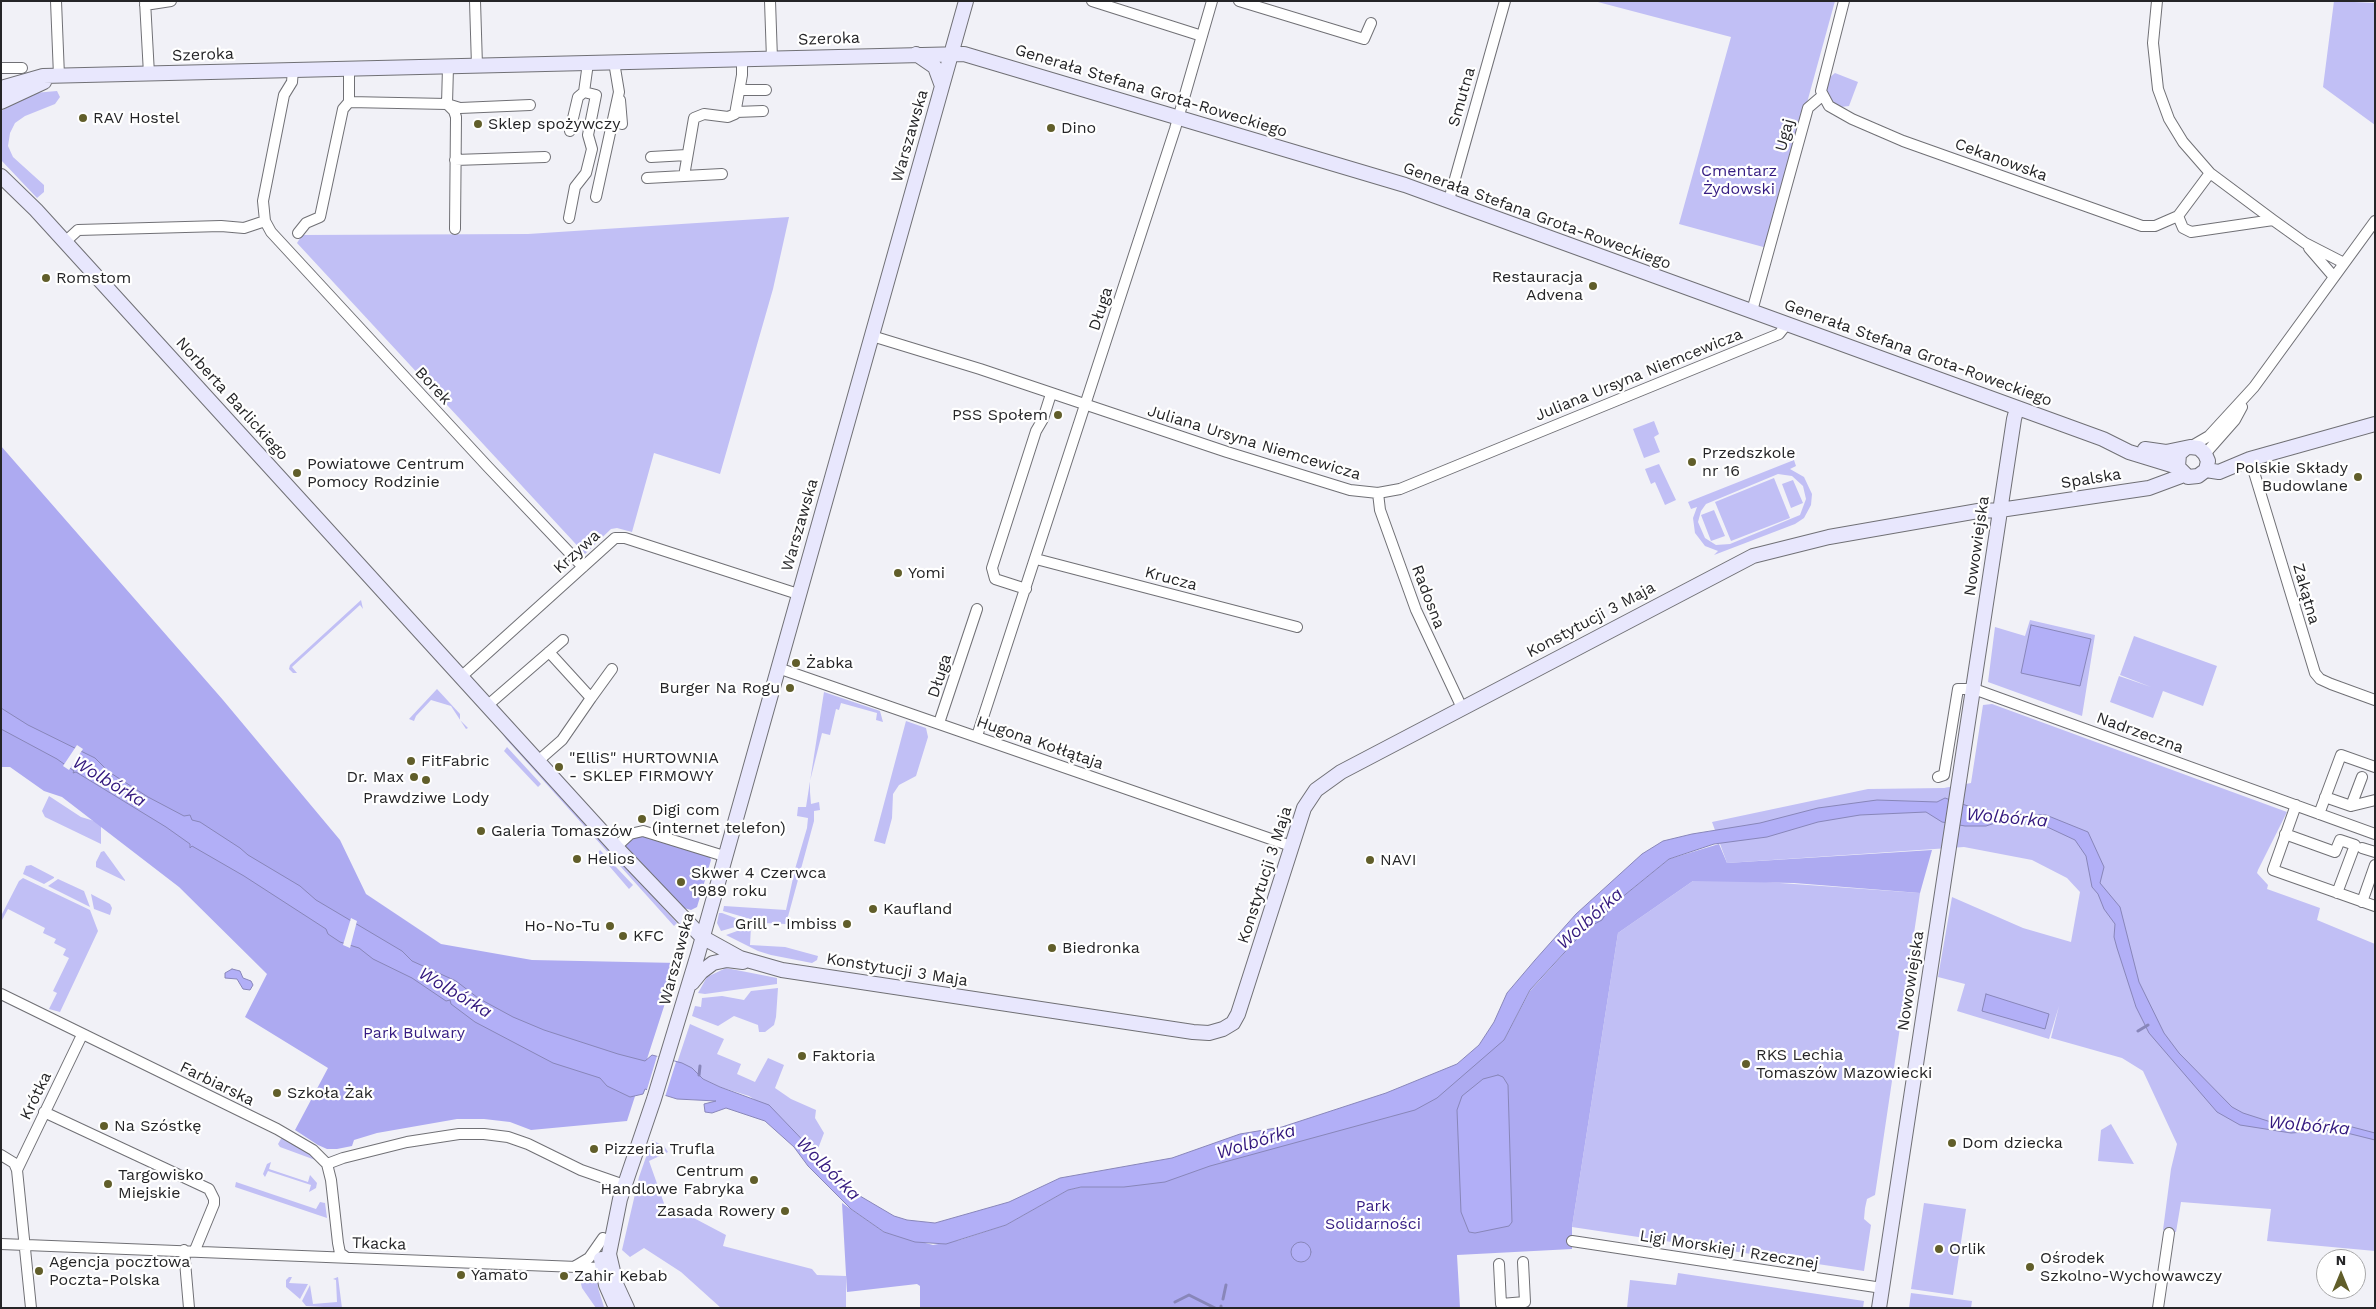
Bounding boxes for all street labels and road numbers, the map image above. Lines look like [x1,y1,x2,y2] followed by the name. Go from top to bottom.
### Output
[798,28,860,50] street label: Szeroka
[1012,40,1290,142] street label: Generała Stefana Grota-Roweckiego
[172,44,234,66] street label: Szeroka
[1444,65,1480,129] street label: Smutna
[888,87,932,185] street label: Warszawska
[1771,117,1799,153] street label: Ugaj
[1952,134,2050,186] street label: Cekanowska
[1400,158,1674,274] street label: Generała Stefana Grota-Roweckiego
[1085,285,1117,333] street label: Długa
[1781,295,2055,411] street label: Generała Stefana Grota-Roweckiego
[1532,324,1746,426] street label: Juliana Ursyna Niemcewicza
[172,333,292,465] street label: Norberta Barlickiego
[411,363,455,409] street label: Borek
[1145,401,1363,485] street label: Juliana Ursyna Niemcewicza
[2060,465,2122,493] street label: Spalska
[778,476,822,574] street label: Warszawska
[1960,495,1994,597] street label: Nowowiejska
[550,526,604,578] street label: Krzywa
[2288,561,2324,627] street label: Zakątna
[1407,562,1449,632] street label: Radosna
[1143,563,1199,595] street label: Krucza
[1523,578,1659,662] street label: Konstytucji 3 Maja
[924,652,956,700] street label: Długa
[2094,708,2186,758] street label: Nadrzeczna
[974,712,1106,774] street label: Hugona Kołłątaja
[1234,804,1296,946] street label: Konstytucji 3 Maja
[655,910,699,1008] street label: Warszawska
[1894,930,1928,1032] street label: Nowowiejska
[825,949,969,991] street label: Konstytucji 3 Maja
[177,1058,257,1110] street label: Farbiarska
[16,1069,56,1123] street label: Krótka
[1638,1226,1820,1274] street label: Ligi Morskiej i Rzecznej
[352,1233,406,1255] street label: Tkacka

